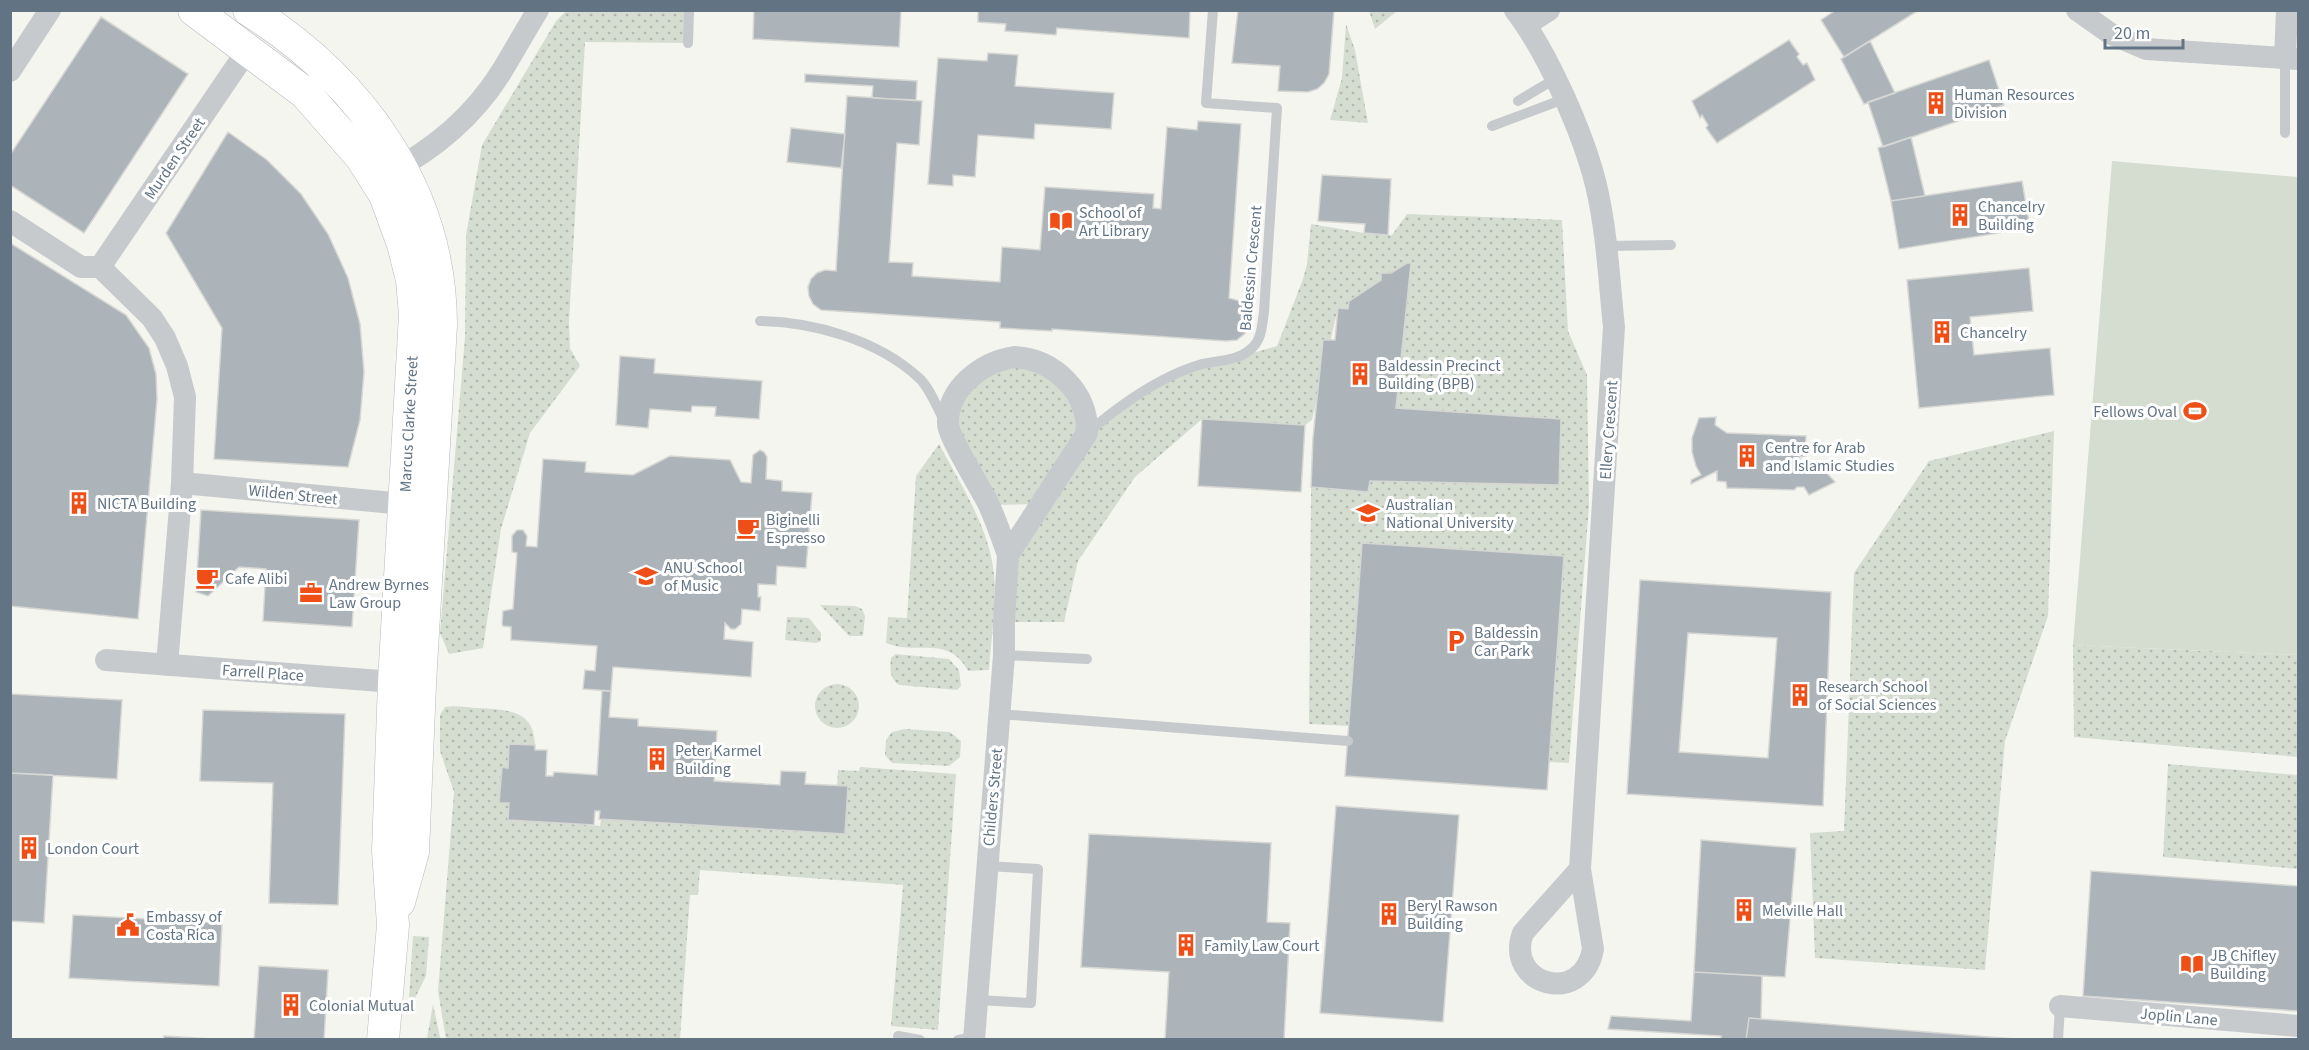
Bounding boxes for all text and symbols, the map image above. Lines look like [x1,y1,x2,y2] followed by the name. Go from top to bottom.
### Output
[2105,12,2183,50] scale bar
[2114,21,2150,46] text: 20 m
[1954,84,2075,124] place label: Human Resources Division
[1923,90,1949,116] building icon: Human Resources Division
[139,113,211,204] street label: Murden Street
[1978,196,2046,236] place label: Chancelry Building
[1079,202,1150,242] place label: School of Art Library
[1947,202,1973,228] building icon: Chancelry Building
[1235,204,1267,332] street label: Baldessin Crescent
[1048,208,1074,234] library icon: School of Art Library
[1929,319,1955,345] building icon: Chancelry
[1960,322,2028,344] place label: Chancelry
[394,355,424,493] street label: Marcus Clarke Street
[1378,355,1501,395] place label: Baldessin Precinct Building (BPB)
[1347,361,1373,387] building icon: Baldessin Precinct Building (BPB)
[1595,379,1623,480] street label: Ellery Crescent
[2182,398,2208,424] sports icon: Fellows Oval
[2093,401,2177,423] place label: Fellows Oval
[1765,437,1895,477] place label: Centre for Arab and Islamic Studies
[1734,443,1760,469] building icon: Centre for Arab and Islamic Studies
[247,479,339,511] street label: Wilden Street
[66,490,92,516] building icon: NICTA Building
[97,493,196,515] place label: NICTA Building
[1386,494,1514,534] place label: Australian National University
[1355,500,1381,526] school or university icon: Australian National University
[766,509,825,549] place label: Biginelli Espresso
[735,515,761,541] cafe icon: Biginelli Espresso
[664,557,743,597] place label: ANU School of Music
[633,563,659,589] school or university icon: ANU School of Music
[194,565,220,591] cafe icon: Cafe Alibi
[225,568,287,590] place label: Cafe Alibi
[329,574,429,614] place label: Andrew Byrnes Law Group
[298,580,324,606] office icon: Andrew Byrnes Law Group
[1474,622,1538,662] place label: Baldessin Car Park
[1443,628,1469,654] parking icon: Baldessin Car Park
[221,659,305,687] street label: Farrell Place
[1818,676,1937,716] place label: Research School of Social Sciences
[1787,682,1813,708] building icon: Research School of Social Sciences
[675,740,762,780] place label: Peter Karmel Building
[644,746,670,772] building icon: Peter Karmel Building
[978,747,1008,847] street label: Childers Street
[16,835,42,861] building icon: London Court
[47,838,140,860] place label: London Court
[1407,895,1498,935] place label: Beryl Rawson Building
[1731,897,1757,923] building icon: Melville Hall
[1762,900,1843,922] place label: Melville Hall
[1376,901,1402,927] building icon: Beryl Rawson Building
[146,906,223,946] place label: Embassy of Costa Rica
[115,912,141,938] public building icon: Embassy of Costa Rica
[1173,932,1199,958] building icon: Family Law Court
[1204,935,1320,957] place label: Family Law Court
[2210,945,2277,985] place label: JB Chifley Building
[2179,951,2205,977] library icon: JB Chifley Building
[278,992,304,1018] building icon: Colonial Mutual
[309,995,414,1017] place label: Colonial Mutual
[2139,1003,2219,1031] street label: Joplin Lane

